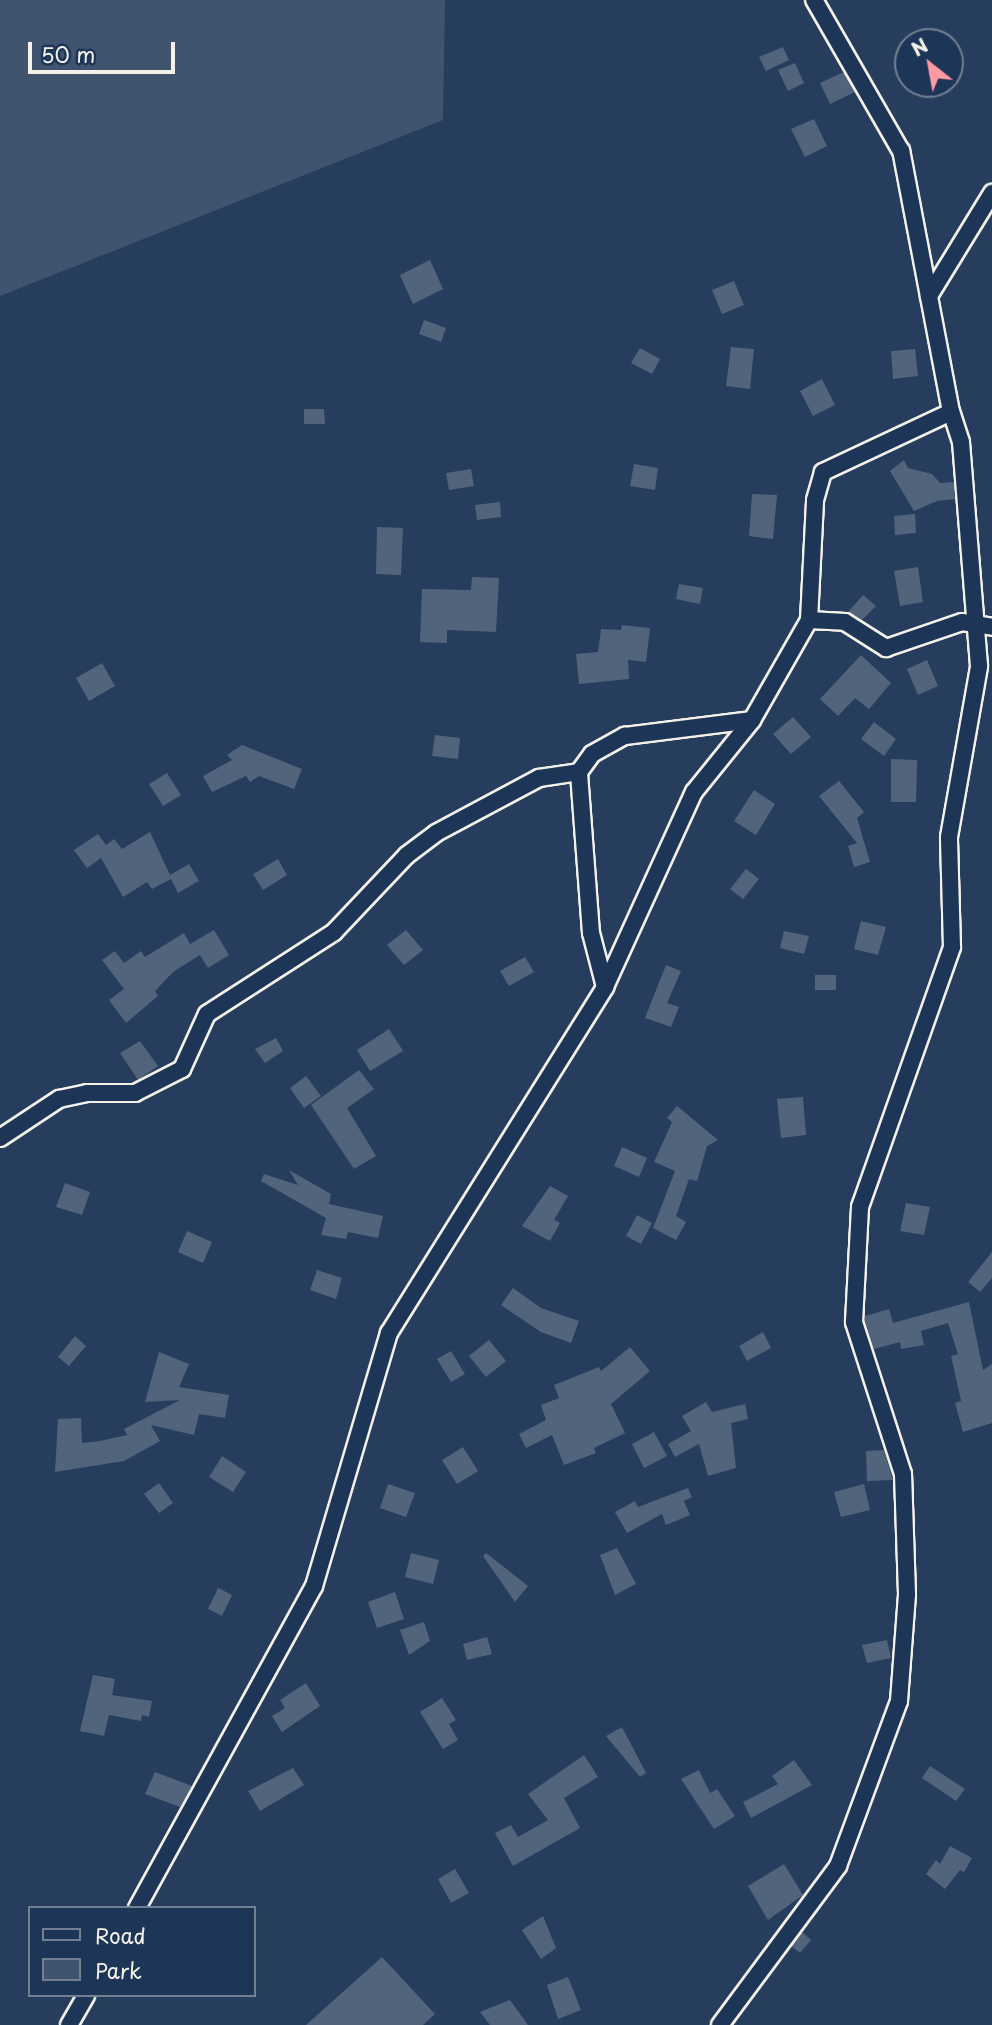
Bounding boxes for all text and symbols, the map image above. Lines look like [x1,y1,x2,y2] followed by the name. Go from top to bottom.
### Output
[32,28,178,72] scale bar
[894,28,964,98] north arrow
[906,31,933,63] text: N
[41,38,95,70] text: 50 m
[28,1906,256,1997] legend
[95,1919,146,1951] text: Road
[95,1954,142,1986] text: Park

